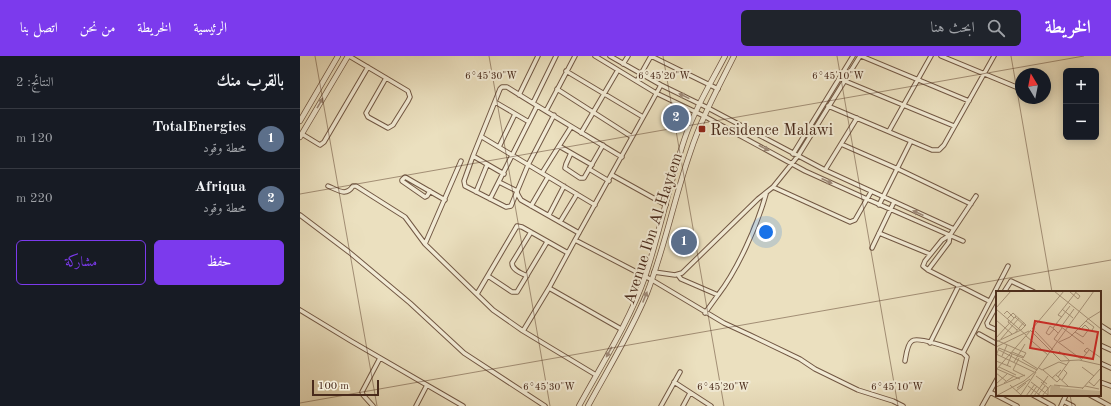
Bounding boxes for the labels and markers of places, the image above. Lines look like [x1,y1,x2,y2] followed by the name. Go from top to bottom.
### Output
[663,103,689,133] pin: 2
[710,123,833,139] place label: Residence Malawi
[697,124,707,134] marker: Residence Malawi
[671,227,697,257] pin: 1

